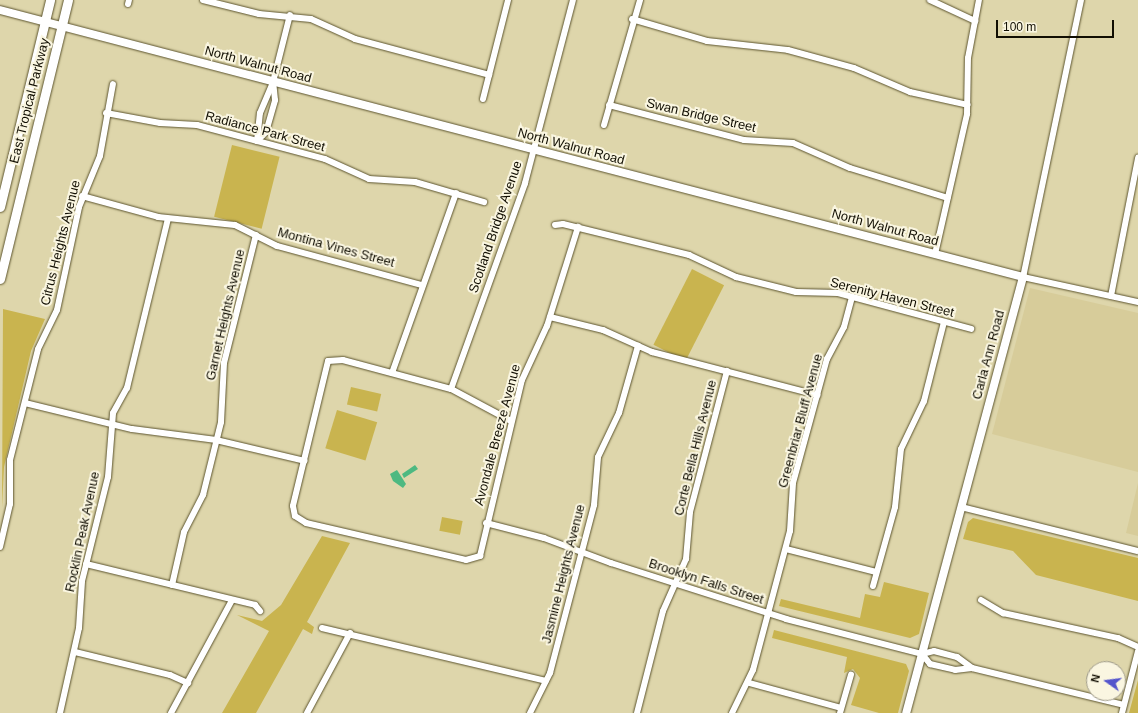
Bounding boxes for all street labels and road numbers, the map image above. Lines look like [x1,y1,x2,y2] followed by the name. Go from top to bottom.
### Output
[7,37,53,165] street label: East Tropical Parkway
[203,43,313,87] street label: North Walnut Road
[645,96,757,136] street label: Swan Bridge Street
[203,108,327,156] street label: Radiance Park Street
[516,125,626,169] street label: North Walnut Road
[466,159,526,295] street label: Scotland Bridge Avenue
[38,178,84,308] street label: Citrus Heights Avenue
[830,206,940,250] street label: North Walnut Road
[276,225,396,271] street label: Montina Vines Street
[203,248,249,382] street label: Garnet Heights Avenue
[828,275,956,321] street label: Serenity Haven Street
[969,308,1009,402] street label: Carla Ann Road
[775,352,827,490] street label: Greenbriar Bluff Avenue
[472,362,524,508] street label: Avondale Breeze Avenue
[672,378,720,518] street label: Corte Bella Hills Avenue
[63,470,103,594] street label: Rocklin Peak Avenue
[539,502,589,646] street label: Jasmine Heights Avenue
[647,556,765,608] street label: Brooklyn Falls Street

